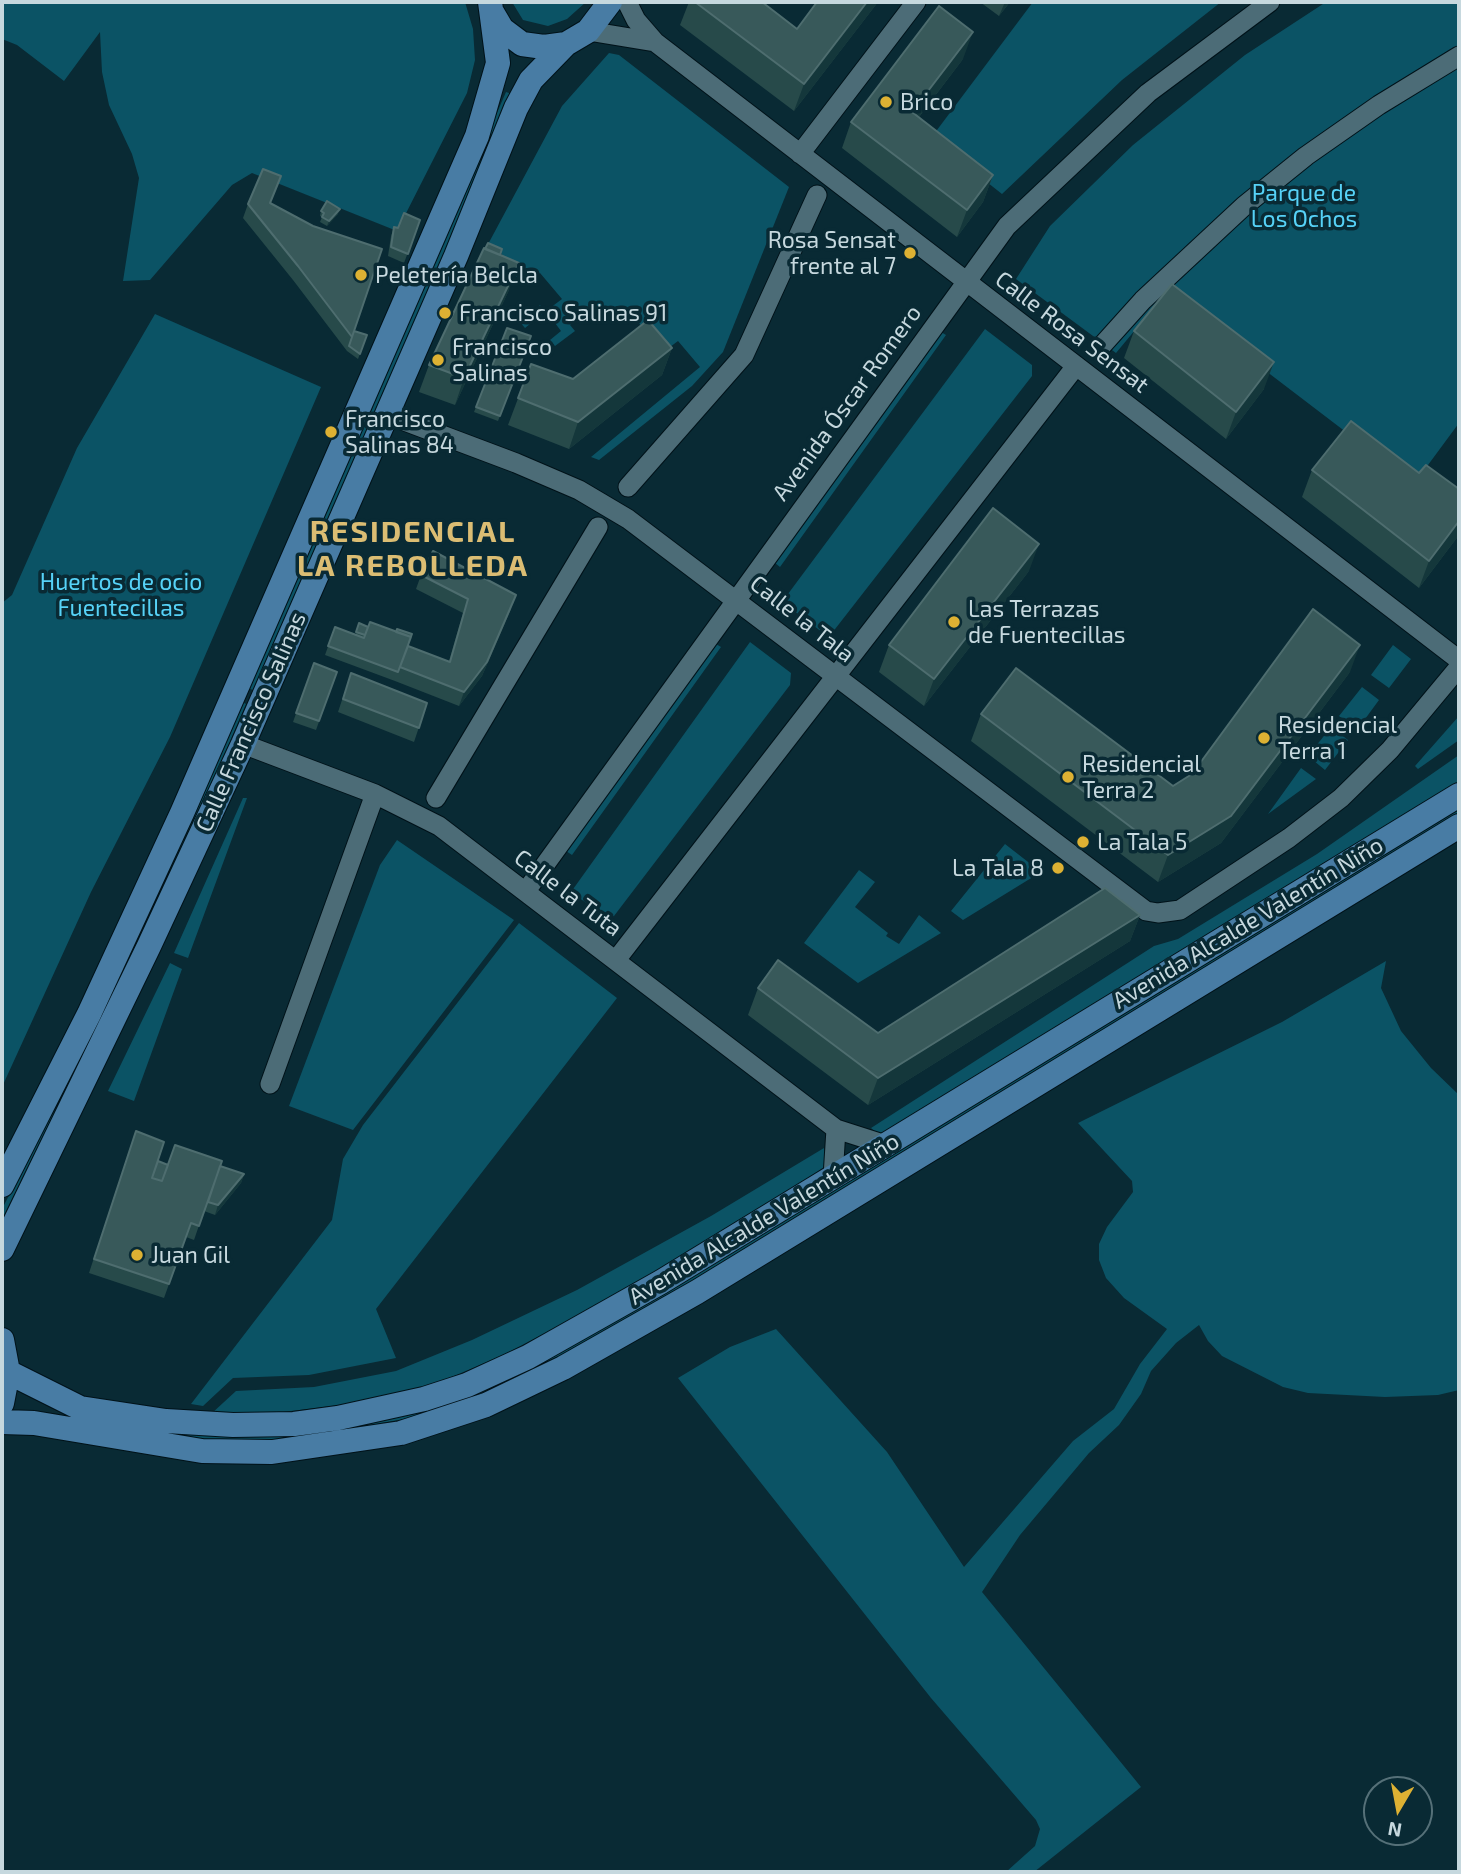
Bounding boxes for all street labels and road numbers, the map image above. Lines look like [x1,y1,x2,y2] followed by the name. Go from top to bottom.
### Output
[990,265,1154,399] street label: Calle Rosa Sensat
[767,300,927,506] street label: Avenida Óscar Romero
[744,570,860,668] street label: Calle la Tala
[190,608,312,836] street label: Calle Francisco Salinas
[1108,831,1388,1015] street label: Avenida Alcalde Valentín Niño
[509,844,627,942] street label: Calle la Tuta
[624,1127,904,1311] street label: Avenida Alcalde Valentín Niño

